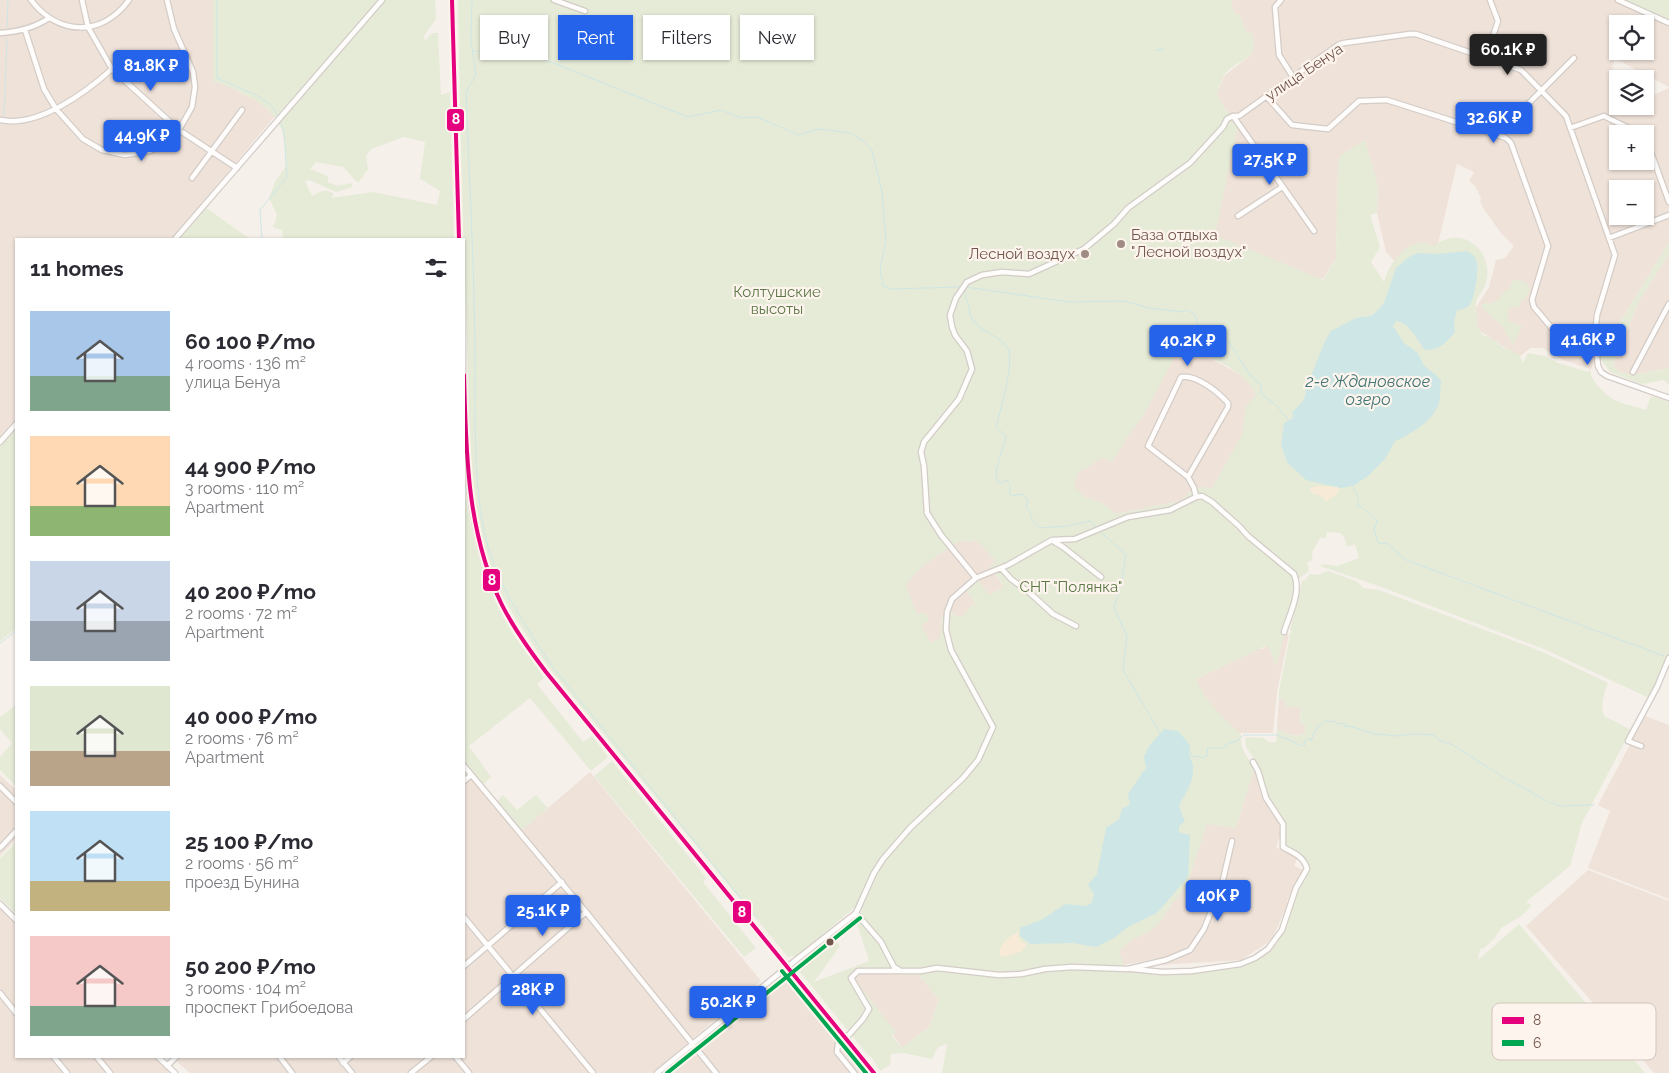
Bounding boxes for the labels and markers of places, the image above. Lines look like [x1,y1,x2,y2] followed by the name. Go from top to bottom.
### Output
[1462,34,1554,76] pin: 60.1K ₽
[105,49,197,92] pin: 81.8K ₽
[1448,102,1540,144] pin: 32.6K ₽
[96,120,188,162] pin: 44.9K ₽
[1224,144,1316,186] pin: 27.5K ₽
[1131,226,1246,261] place label: База отдыха "Лесной воздух"
[1115,238,1127,250] marker: База отдыха "Лесной воздух"
[968,245,1075,263] place label: Лесной воздух
[1079,248,1091,260] marker: Лесной воздух
[1142,324,1234,367] pin: 40.2K ₽
[1542,324,1634,366] pin: 41.6K ₽
[1183,880,1253,922] pin: 40K ₽
[497,894,589,937] pin: 25.1K ₽
[825,937,835,947] unlabelled marker
[498,974,568,1016] pin: 28K ₽
[682,986,774,1028] pin: 50.2K ₽

